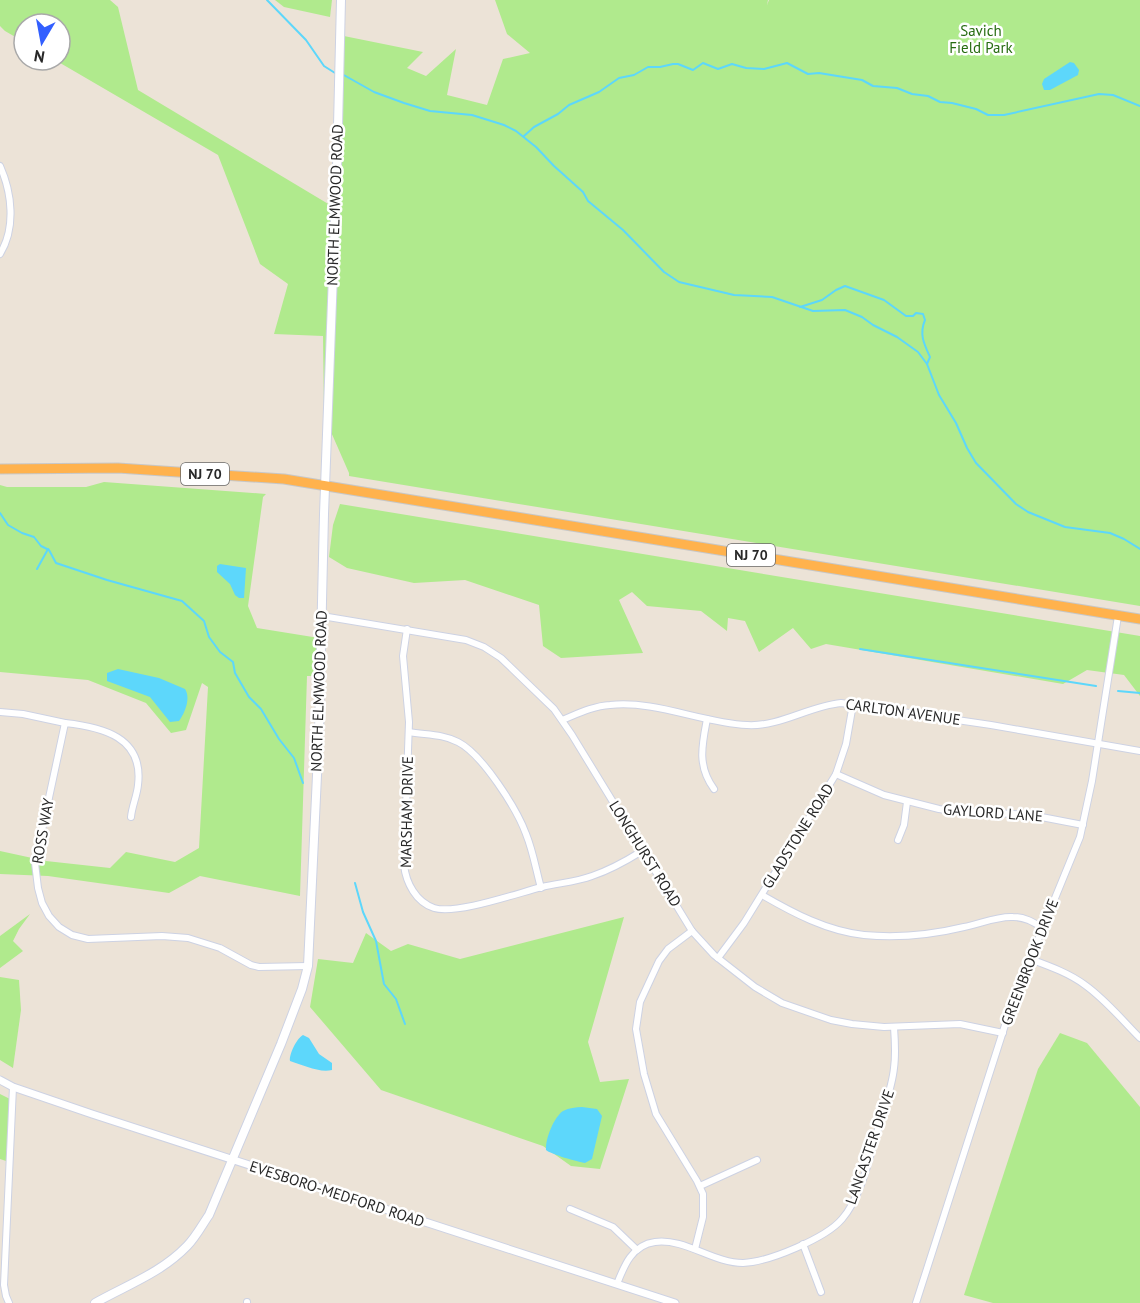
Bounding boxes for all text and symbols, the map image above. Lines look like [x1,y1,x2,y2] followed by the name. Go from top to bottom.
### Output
[12,12,72,72] north arrow
[949,21,1014,57] park label: Savich Field Park
[32,46,46,68] text: N
[322,124,347,286] street label: NORTH ELMWOOD ROAD
[181,463,229,485] road number: NJ 70
[727,544,775,566] road number: NJ 70
[306,610,331,772] street label: NORTH ELMWOOD ROAD
[844,694,962,729] street label: CARLTON AVENUE
[396,756,417,868] street label: MARSHAM DRIVE
[758,780,838,892] street label: GLADSTONE ROAD
[27,796,58,865] street label: ROSS WAY
[605,797,686,910] street label: LONGHURST ROAD
[943,800,1043,825] street label: GAYLORD LANE
[997,896,1062,1028] street label: GREENBROOK DRIVE
[841,1087,898,1207] street label: LANCASTER DRIVE
[247,1156,427,1231] street label: EVESBORO-MEDFORD ROAD

